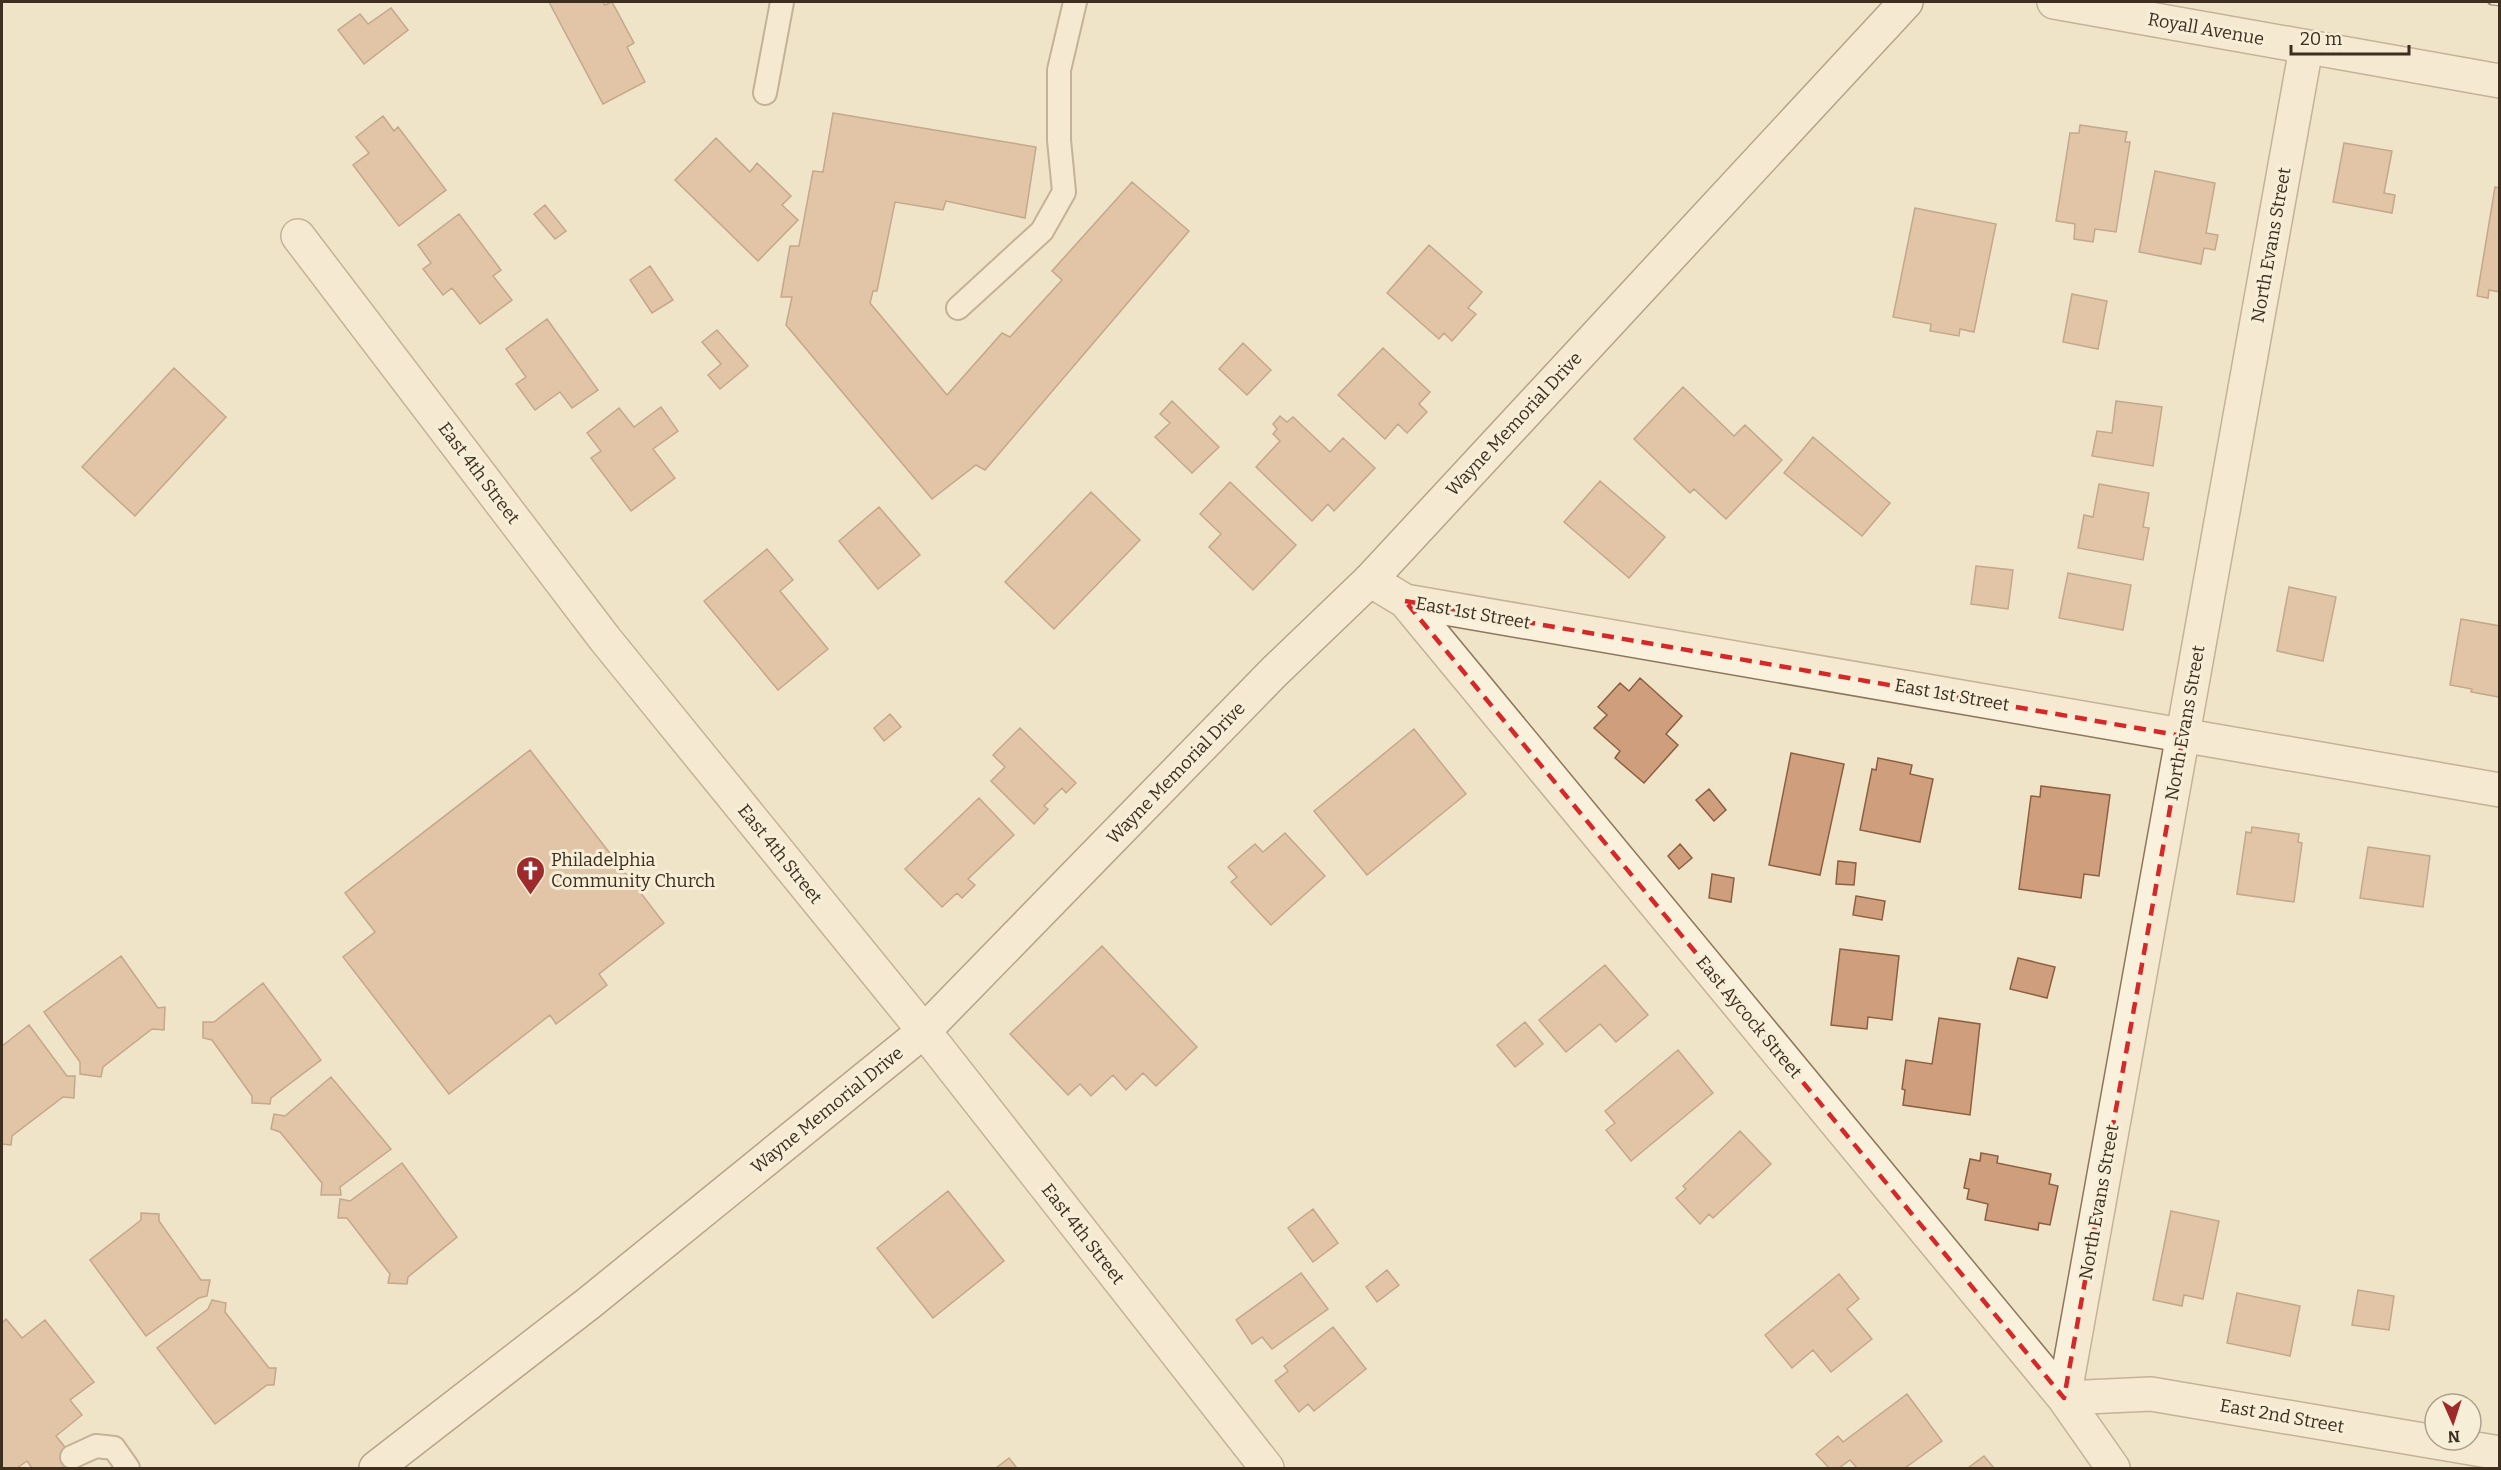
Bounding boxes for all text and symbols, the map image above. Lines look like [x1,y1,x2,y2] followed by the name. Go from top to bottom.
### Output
[2146,8,2266,50] street label: Royall Avenue
[2291,18,2410,56] scale bar
[2300,28,2342,50] text: 20 m
[2247,165,2296,324] street label: North Evans Street
[1441,347,1587,501] street label: Wayne Memorial Drive
[434,418,525,529] street label: East 4th Street
[1414,592,1533,634] street label: East 1st Street
[2161,643,2210,802] street label: North Evans Street
[1893,674,2012,716] street label: East 1st Street
[1102,697,1250,849] street label: Wayne Memorial Drive
[733,800,827,909] street label: East 4th Street
[551,849,715,892] place label: Philadelphia Community Church
[514,854,546,896] church icon: Philadelphia Community Church
[1691,951,1807,1083] street label: East Aycock Street
[746,1042,908,1178] street label: Wayne Memorial Drive
[2075,1122,2124,1281] street label: North Evans Street
[1037,1179,1129,1289] street label: East 4th Street
[2423,1392,2483,1452] north arrow
[2218,1394,2346,1438] street label: East 2nd Street
[2447,1427,2460,1446] text: N

